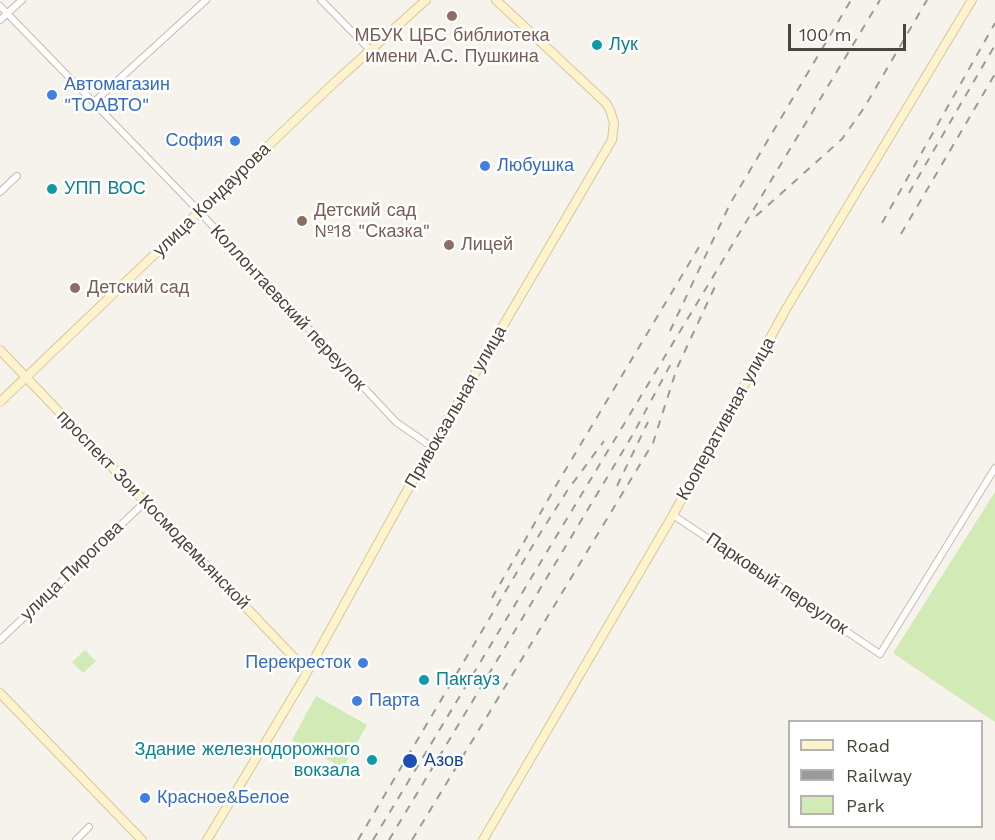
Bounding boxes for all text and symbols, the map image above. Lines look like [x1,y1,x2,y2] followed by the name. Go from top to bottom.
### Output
[445,9,459,23] marker: МБУК ЦБС библиотека имени А.С. Пушкина
[791,12,910,50] scale bar
[799,24,852,45] text: 100 m
[355,25,549,68] place label: МБУК ЦБС библиотека имени А.С. Пушкина
[609,34,638,56] place label: Лук
[590,38,604,52] marker: Лук
[64,74,170,116] place label: Автомагазин "ТОАВТО"
[45,88,59,102] marker: Автомагазин "ТОАВТО"
[165,130,223,152] place label: София
[228,134,242,148] marker: София
[149,139,275,261] street label: улица Кондаурова
[497,155,574,177] place label: Любушка
[478,159,492,173] marker: Любушка
[64,178,146,200] place label: УПП ВОС
[45,182,59,196] marker: УПП ВОС
[314,200,430,242] place label: Детский сад №18 "Сказка"
[295,214,309,228] marker: Детский сад №18 "Сказка"
[206,221,370,395] street label: Коллонтаевский переулок
[461,234,513,256] place label: Лицей
[442,238,456,252] marker: Лицей
[87,277,189,299] place label: Детский сад
[68,281,82,295] marker: Детский сад
[401,322,511,492] street label: Привокзальная улица
[672,334,780,504] street label: Кооперативная улица
[52,406,254,614] street label: проспект Зои Космодемьянской
[16,517,128,625] street label: улица Пирогова
[702,528,852,640] street label: Парковый переулок
[245,652,351,674] place label: Перекресток
[356,656,370,670] marker: Перекресток
[436,669,500,691] place label: Пакгауз
[417,673,431,687] marker: Пакгауз
[369,690,420,712] place label: Парта
[350,694,364,708] marker: Парта
[788,720,983,828] legend
[846,735,890,756] text: Road
[135,739,360,782] place label: Здание железнодорожного вокзала
[424,750,464,772] place label: Азов
[401,752,419,770] marker: Азов
[365,753,379,767] marker: Здание железнодорожного вокзала
[846,765,912,786] text: Railway
[157,787,290,809] place label: Красное&Белое
[138,791,152,805] marker: Красное&Белое
[846,795,885,816] text: Park

